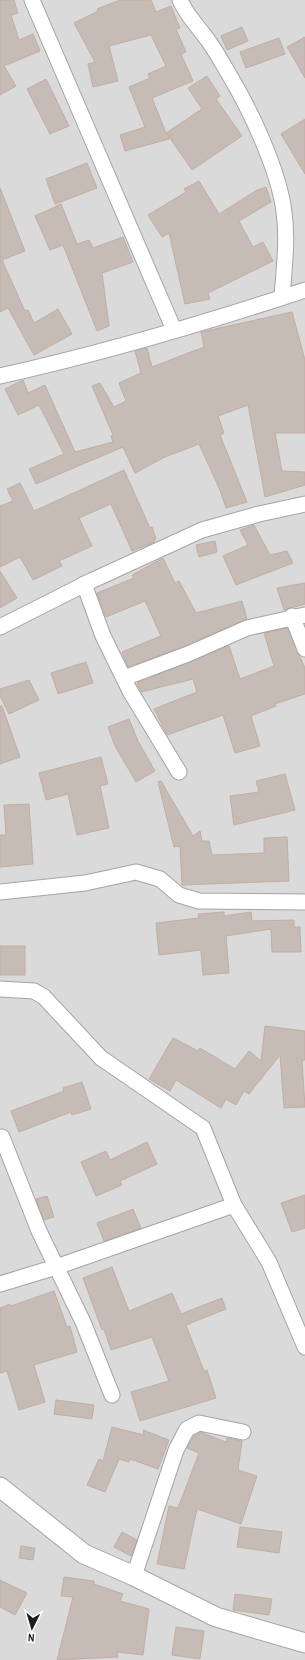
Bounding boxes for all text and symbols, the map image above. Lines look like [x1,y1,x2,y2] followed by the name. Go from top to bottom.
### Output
[12,1608,52,1648] north arrow
[27,1631,35,1645] text: N

